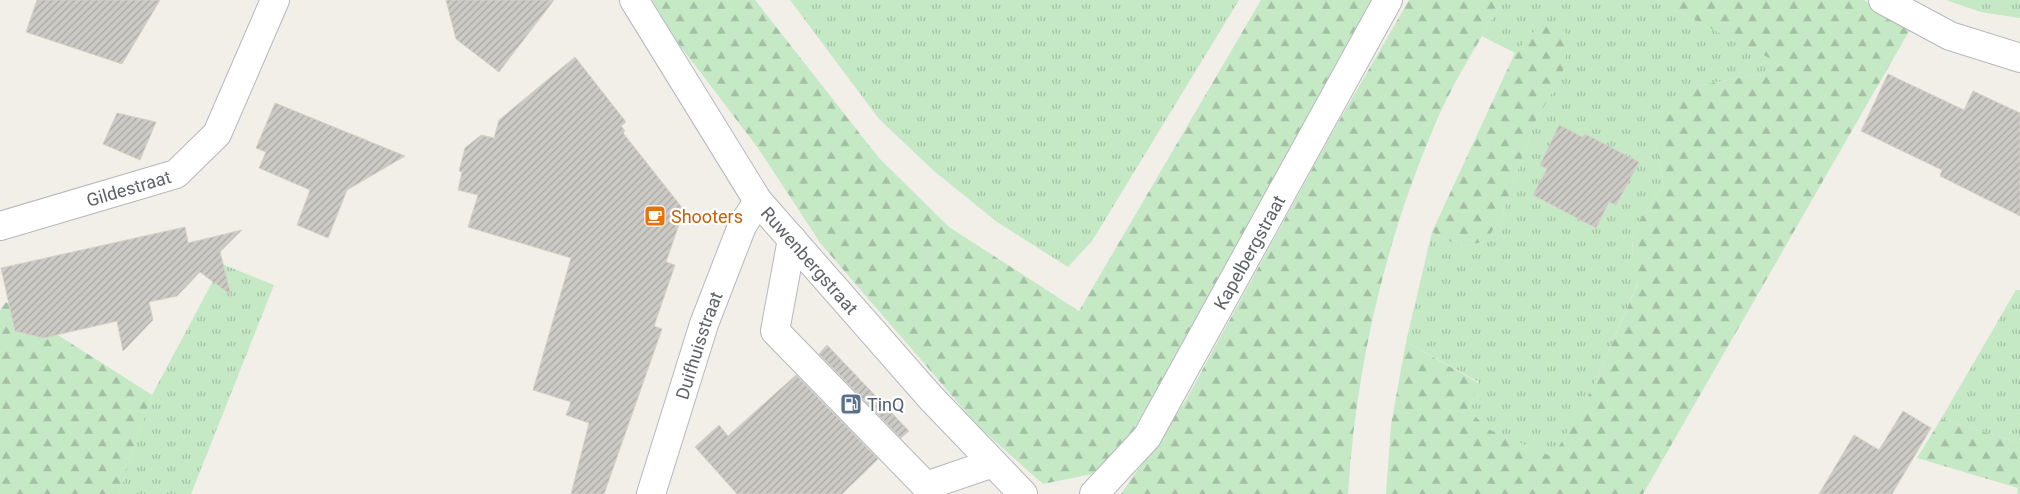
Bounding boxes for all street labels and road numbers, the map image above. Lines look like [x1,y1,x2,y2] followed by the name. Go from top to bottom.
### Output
[84,166,173,210] street label: Gildestraat
[1209,191,1289,313] street label: Kapelbergstraat
[757,202,863,318] street label: Ruwenbergstraat
[671,288,726,402] street label: Duifhuisstraat

